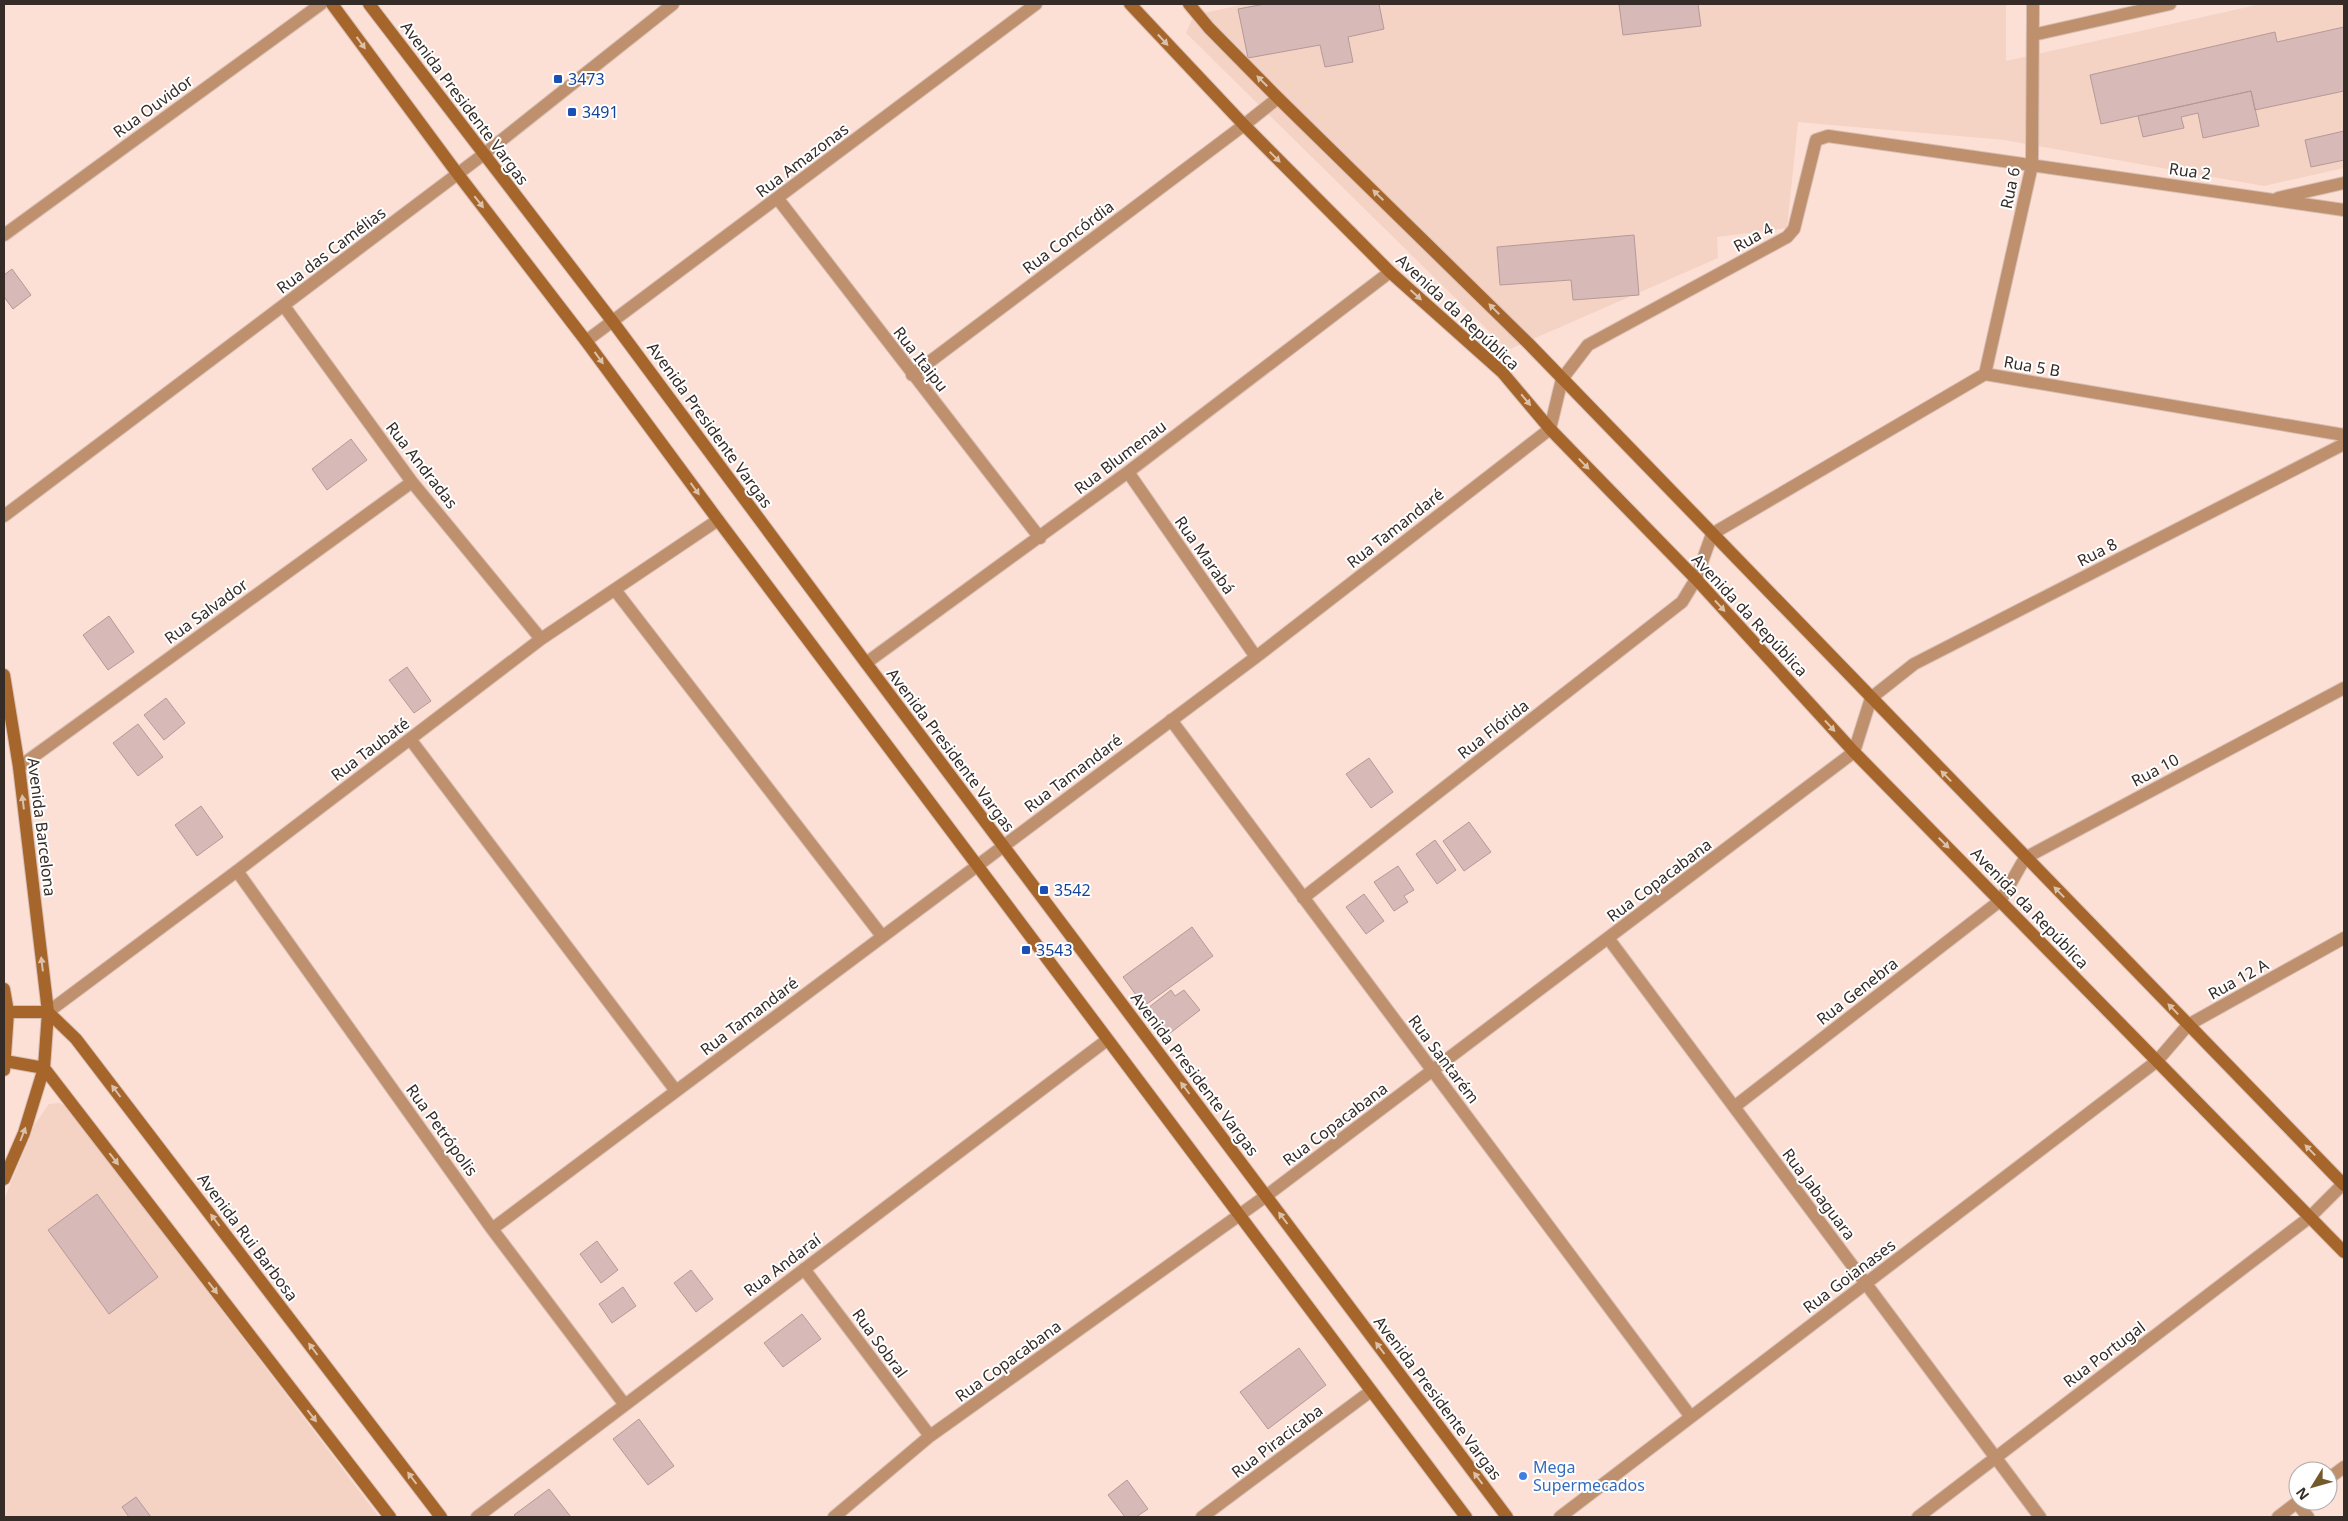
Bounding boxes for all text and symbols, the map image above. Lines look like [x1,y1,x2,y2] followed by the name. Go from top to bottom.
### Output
[396,16,534,190] street label: Avenida Presidente Vargas
[1157,33,1169,45] one-way arrow
[356,36,366,50] one-way arrow
[568,68,605,90] place label: 3473
[109,69,198,142] street label: Rua Ouvidor
[552,73,564,85] marker: 3473
[1256,76,1268,88] one-way arrow
[582,101,619,123] place label: 3491
[566,106,578,118] marker: 3491
[751,118,853,202] street label: Rua Amazonas
[1269,151,1281,163] one-way arrow
[2168,157,2212,185] street label: Rua 2
[1995,165,2025,211] street label: Rua 6
[1372,189,1384,201] one-way arrow
[474,195,484,209] one-way arrow
[1018,195,1118,279] street label: Rua Concórdia
[272,202,390,298] street label: Rua das Camélias
[1729,217,1777,257] street label: Rua 4
[1392,249,1524,375] street label: Avenida da República
[1410,290,1423,301] one-way arrow
[1488,303,1500,315] one-way arrow
[889,322,953,396] street label: Rua Itaipu
[642,338,778,512] street label: Avenida Presidente Vargas
[2002,350,2062,382] street label: Rua 5 B
[594,351,604,365] one-way arrow
[1520,394,1532,406] one-way arrow
[1069,415,1171,499] street label: Rua Blumenau
[381,417,463,513] street label: Rua Andradas
[1578,457,1590,469] one-way arrow
[690,483,700,496] one-way arrow
[1342,483,1448,573] street label: Rua Tamandaré
[1170,512,1240,598] street label: Rua Marabá
[2073,533,2121,571] street label: Rua 8
[1687,549,1813,681] street label: Avenida da República
[160,573,252,649] street label: Rua Salvador
[1715,600,1726,613] one-way arrow
[882,663,1020,837] street label: Avenida Presidente Vargas
[1453,694,1533,764] street label: Rua Flórida
[326,712,414,786] street label: Rua Taubaté
[1824,720,1836,732] one-way arrow
[1019,729,1127,817] street label: Rua Tamandaré
[2127,748,2183,792] street label: Rua 10
[23,756,61,898] street label: Avenida Barcelona
[1940,770,1952,782] one-way arrow
[19,794,27,810] one-way arrow
[1602,833,1716,927] street label: Rua Copacabana
[1937,836,1949,848] one-way arrow
[1966,843,2094,973] street label: Avenida da República
[1054,879,1091,901] place label: 3542
[1038,884,1050,896] marker: 3542
[2053,887,2065,899] one-way arrow
[1036,939,1073,961] place label: 3543
[1020,944,1032,956] marker: 3543
[1812,952,1902,1030] street label: Rua Genebra
[2204,953,2273,1005] street label: Rua 12 A
[38,955,46,971] one-way arrow
[695,972,803,1060] street label: Rua Tamandaré
[1126,987,1264,1161] street label: Avenida Presidente Vargas
[2167,1003,2179,1015] one-way arrow
[1403,1010,1485,1108] street label: Rua Santarém
[1278,1077,1392,1171] street label: Rua Copacabana
[401,1079,483,1181] street label: Rua Petrópolis
[1180,1081,1190,1095] one-way arrow
[111,1084,121,1098] one-way arrow
[20,1127,27,1142] one-way arrow
[1777,1144,1861,1244] street label: Rua Jabaguara
[2304,1145,2316,1157] one-way arrow
[108,1152,119,1165] one-way arrow
[193,1169,303,1305] street label: Avenida Rui Barbosa
[1277,1212,1288,1225] one-way arrow
[209,1214,220,1227] one-way arrow
[739,1228,826,1301] street label: Rua Andaraí
[1798,1234,1900,1318] street label: Rua Goianases
[208,1281,218,1295] one-way arrow
[847,1304,913,1382] street label: Rua Sobral
[1369,1311,1507,1485] street label: Avenida Presidente Vargas
[951,1315,1065,1407] street label: Rua Copacabana
[2058,1316,2150,1392] street label: Rua Portugal
[1375,1341,1385,1355] one-way arrow
[308,1342,318,1356] one-way arrow
[1227,1399,1327,1483] street label: Rua Piracicaba
[307,1410,318,1423] one-way arrow
[1533,1456,1645,1496] place label: Mega Supermecados
[2288,1461,2338,1511] north arrow
[1517,1470,1529,1482] marker: Mega Supermecados
[406,1472,417,1485] one-way arrow
[1472,1472,1483,1485] one-way arrow
[2291,1484,2313,1504] text: N

